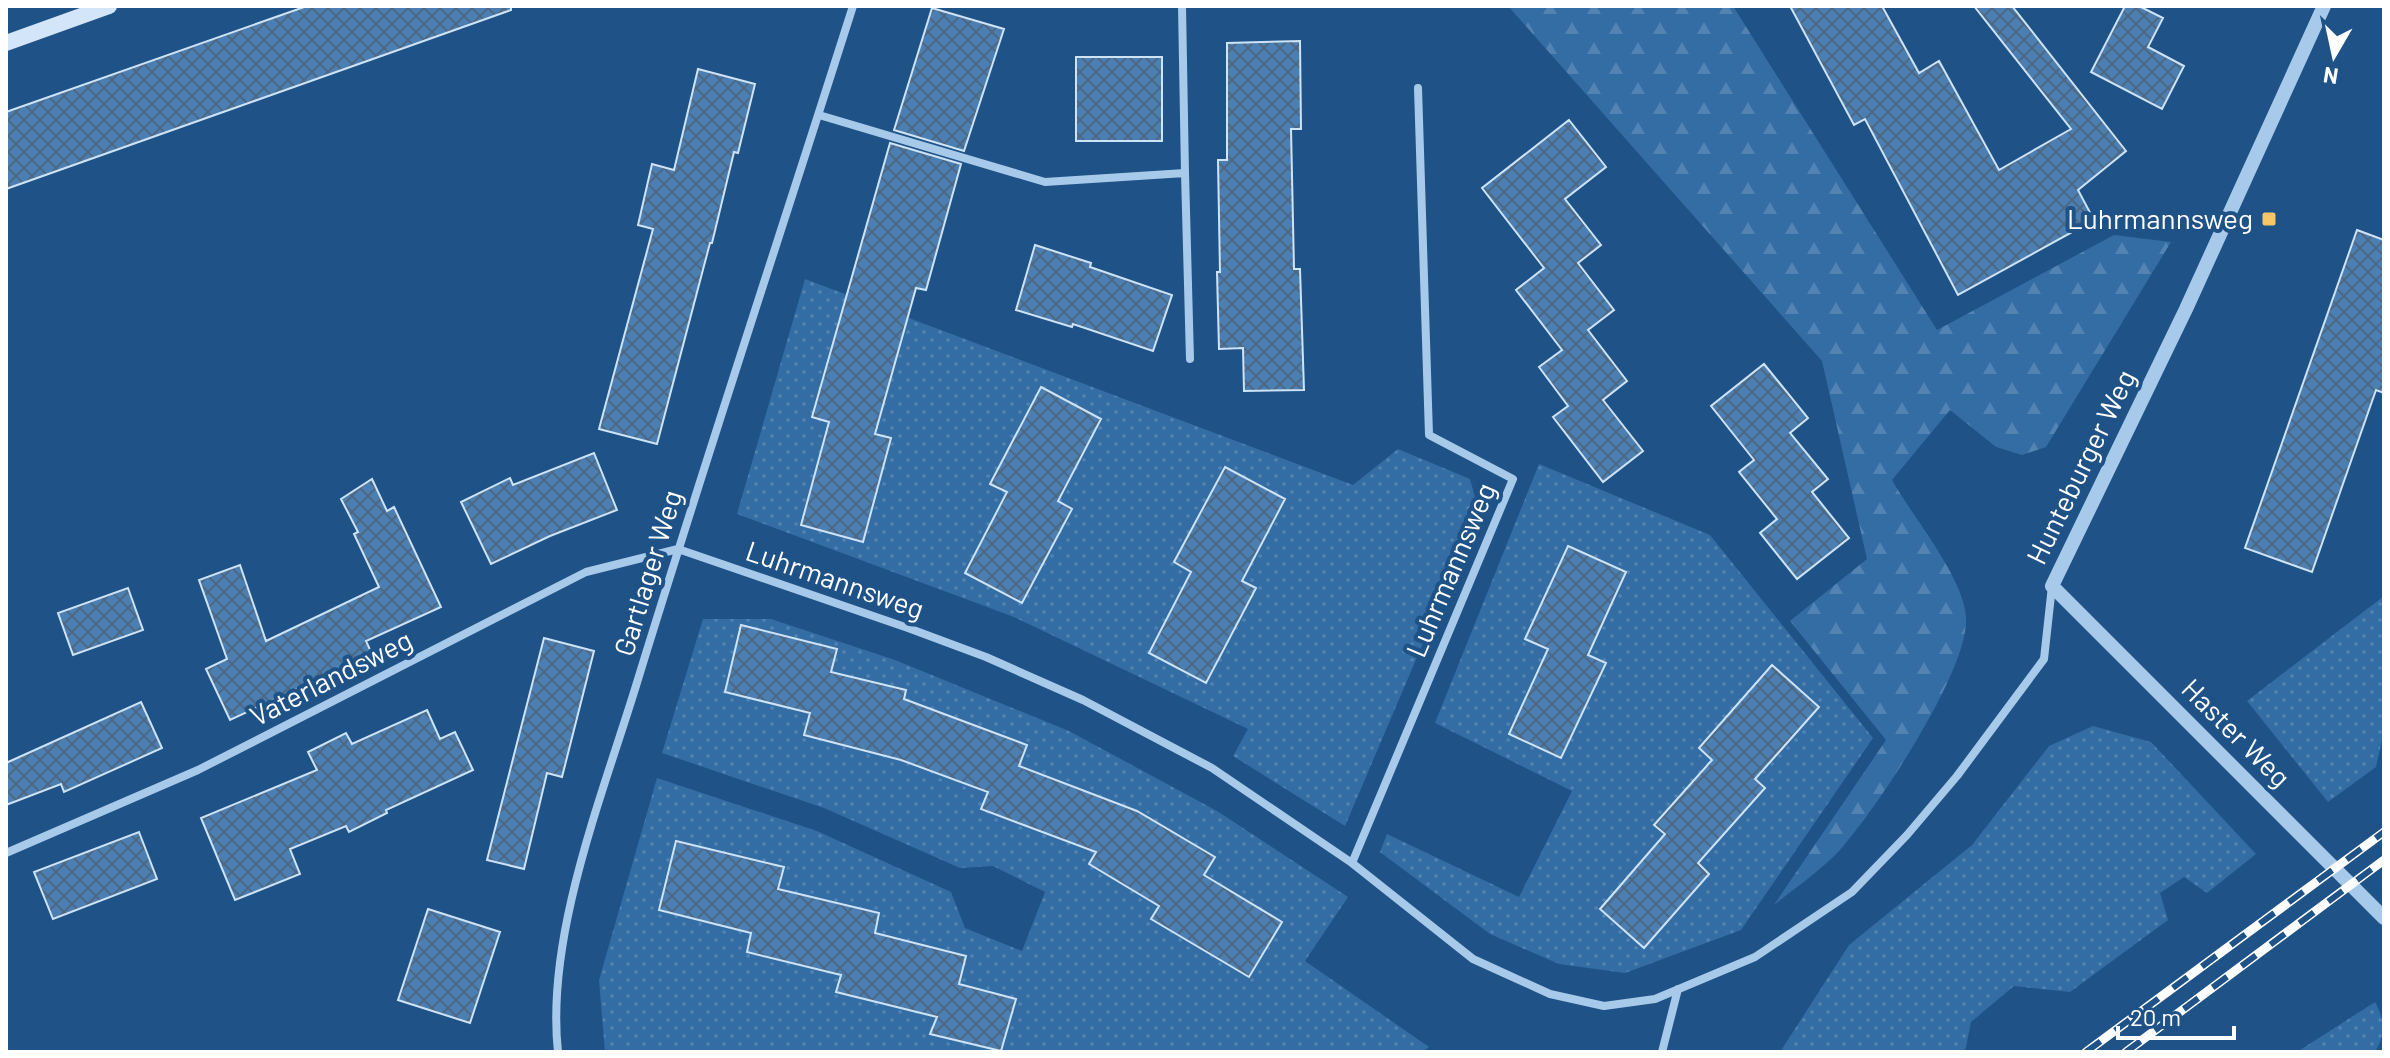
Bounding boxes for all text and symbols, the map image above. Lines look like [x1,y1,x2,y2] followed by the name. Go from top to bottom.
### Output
[2294,16,2374,96] north arrow
[2321,63,2340,91] text: N
[2067,201,2253,235] place label: Luhrmannsweg
[2260,210,2278,228] marker: Luhrmannsweg
[2018,364,2142,569] street label: Hunteburger Weg
[1398,477,1502,662] street label: Luhrmannsweg
[606,486,688,660] street label: Gartlager Weg
[742,533,929,625] street label: Luhrmannsweg
[244,622,417,733] street label: Vaterlandsweg
[2175,671,2298,794] street label: Haster Weg
[2118,990,2234,1040] scale bar
[2130,1002,2181,1031] text: 20 m

